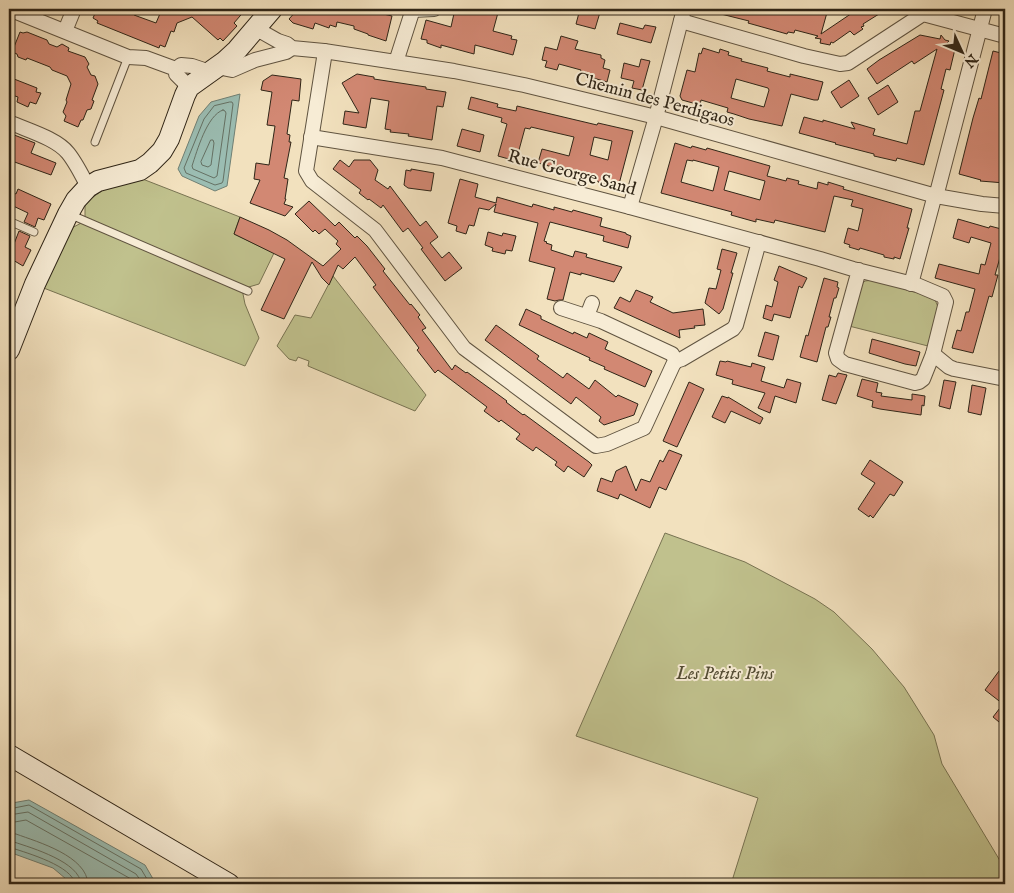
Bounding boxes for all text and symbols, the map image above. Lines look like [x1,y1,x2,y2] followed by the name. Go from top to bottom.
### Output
[936,28,986,78] north arrow
[960,49,982,71] text: N
[572,68,737,133] street label: Chemin des Perdigaos
[505,145,639,202] street label: Rue George Sand
[675,663,775,686] park label: Les Petits Pins

